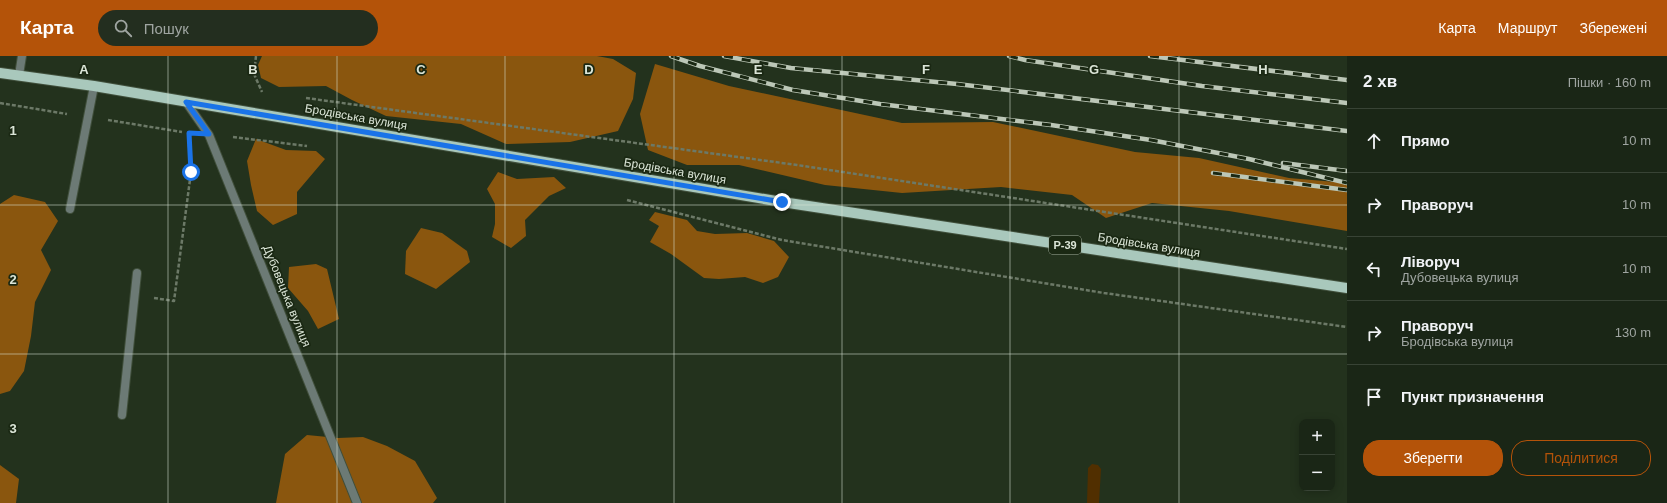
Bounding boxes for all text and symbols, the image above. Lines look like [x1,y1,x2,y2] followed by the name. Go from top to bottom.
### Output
[98,10,378,46] search box
[20,17,74,38] text: Карта
[112,17,134,39] icon: search
[144,20,189,37] text: Пошук
[1438,20,1476,36] text: Карта
[1498,20,1557,36] text: Маршрут
[1579,20,1647,36] text: Збережені
[79,62,89,77] text: A
[248,62,258,77] text: B
[416,62,426,77] text: C
[584,62,594,77] text: D
[754,62,763,77] text: E
[922,62,930,77] text: F
[1089,62,1099,77] text: G
[1258,62,1268,77] text: H
[1363,72,1397,91] text: 2 хв
[1568,75,1651,90] text: Пішки · 160 m
[304,101,408,133] street label: Бродівська вулиця
[9,123,17,138] text: 1
[1363,130,1385,152] icon: ahead
[1401,132,1450,149] text: Прямо
[1622,133,1651,148] text: 10 m
[623,155,727,187] street label: Бродівська вулиця
[182,163,200,181] route start
[773,193,791,211] route end
[1363,194,1385,216] icon: right
[1401,196,1474,213] text: Праворуч
[1622,197,1651,212] text: 10 m
[1097,230,1201,260] street label: Бродівська вулиця
[1049,236,1081,254] road number: Р-39
[260,243,314,349] street label: Дубовецька вулиця
[1401,253,1460,270] text: Ліворуч
[1363,258,1385,280] icon: left
[1622,261,1651,276] text: 10 m
[1401,270,1519,285] text: Дубовецька вулиця
[9,272,17,287] text: 2
[1401,317,1474,334] text: Праворуч
[1363,322,1385,344] icon: right
[1615,325,1651,340] text: 130 m
[1401,334,1513,349] text: Бродівська вулиця
[1363,386,1385,408] icon: arrive
[1401,388,1544,405] text: Пункт призначення
[1299,419,1335,491] map controls
[1299,419,1335,455] button: +
[9,421,17,436] text: 3
[1363,440,1503,476] button: Зберегти
[1511,440,1651,476] button: Поділитися
[1299,455,1335,491] button: −

